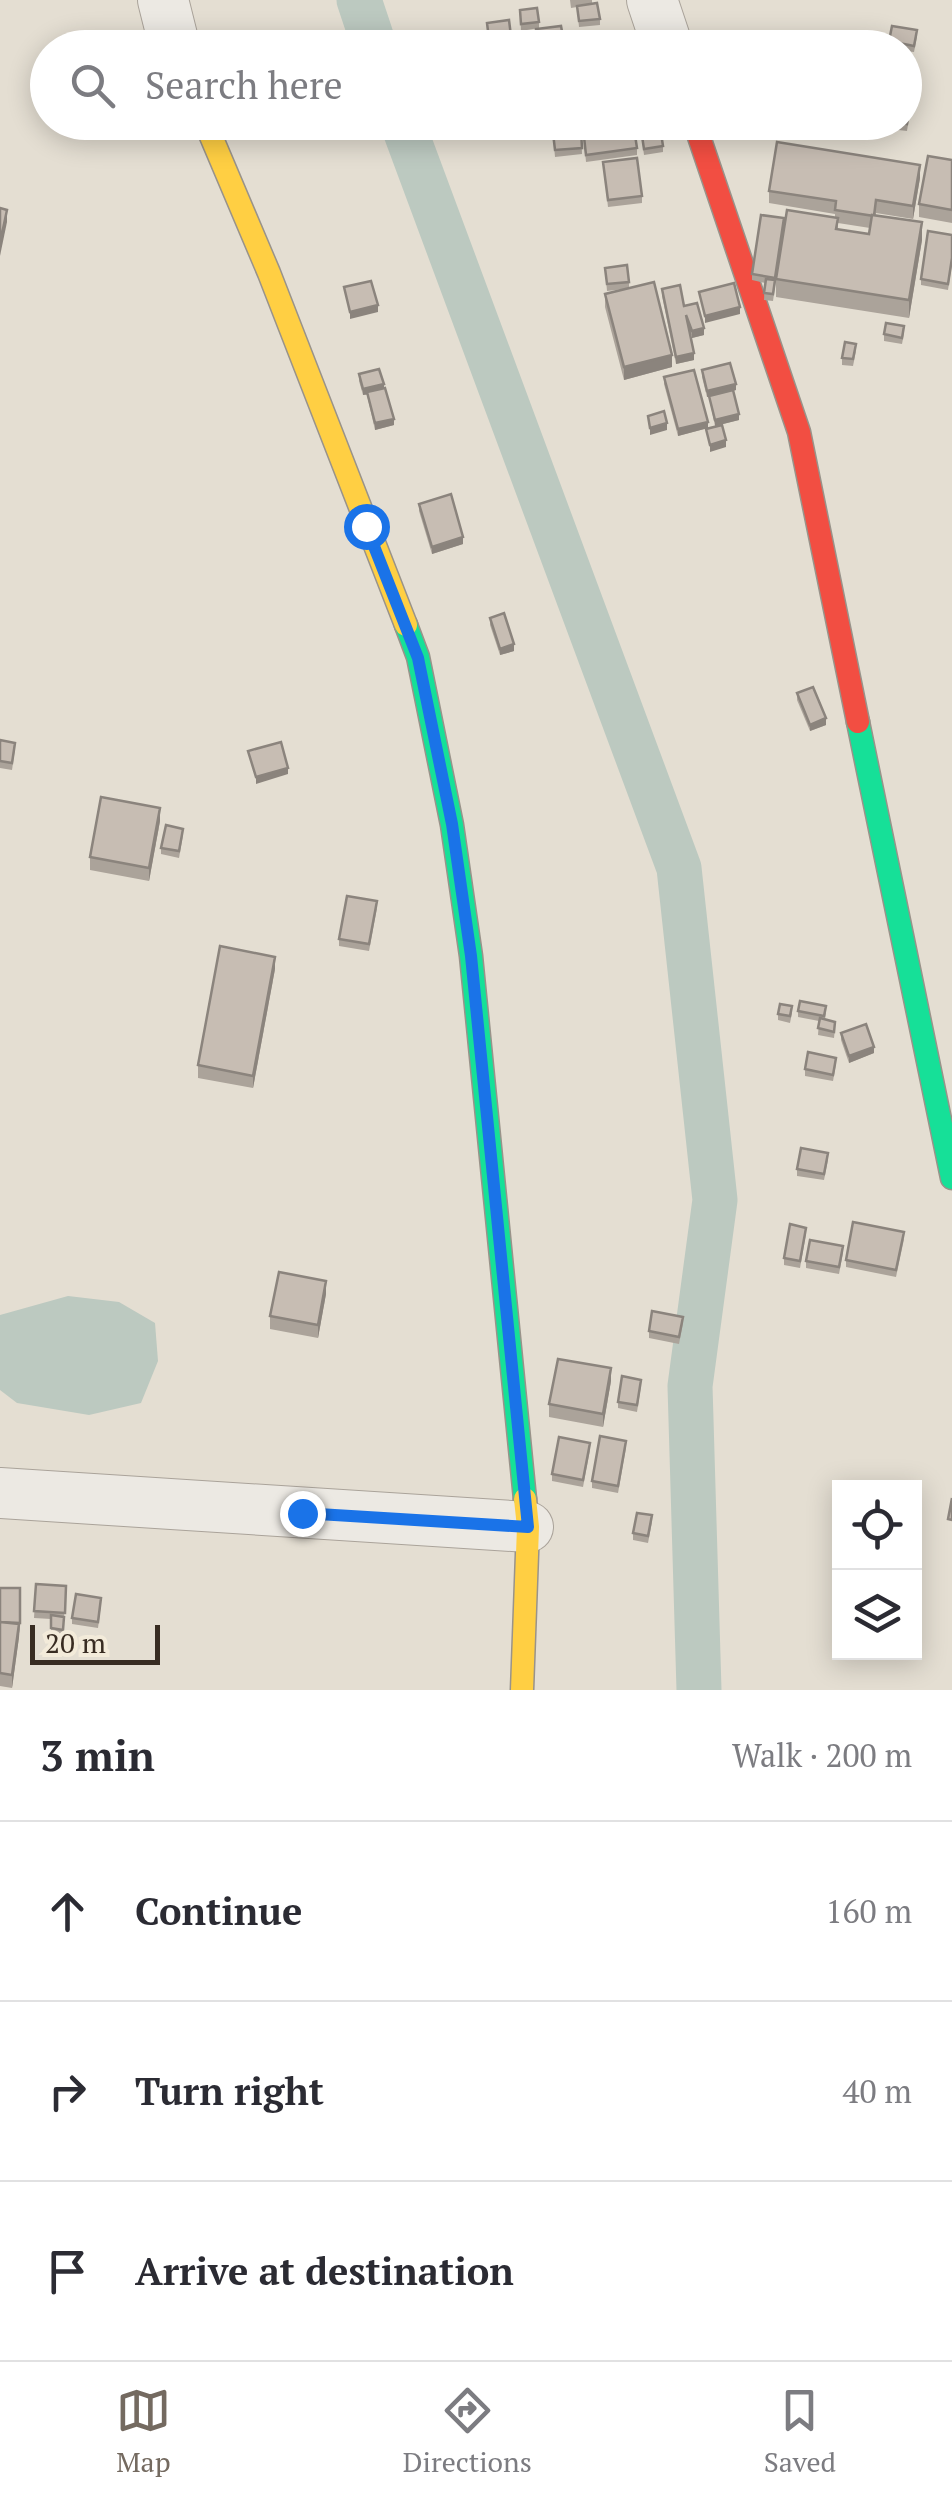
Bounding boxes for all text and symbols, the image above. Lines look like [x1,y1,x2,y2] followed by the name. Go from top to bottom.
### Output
[30,30,922,140] search box
[65,58,120,113] icon: search
[145,60,343,110] text: Search here
[344,504,390,550] route start
[832,1480,922,1660] map controls
[832,1480,922,1570] button: locate
[280,1491,326,1537] route end
[832,1570,922,1660] button: layers
[30,1620,160,1664] scale bar
[45,1624,106,1661] text: 20 m
[40,1727,155,1783] text: 3 min
[732,1734,912,1776] text: Walk · 200 m
[40,1884,95,1939] icon: ahead
[135,1886,302,1936] text: Continue
[825,1890,912,1932] text: 160 m
[40,2064,95,2119] icon: right
[135,2066,324,2116] text: Turn right
[842,2070,912,2112] text: 40 m
[40,2244,95,2299] icon: arrive
[135,2246,514,2296] text: Arrive at destination
[116,2383,171,2480] tab: Map
[403,2383,532,2480] tab: Directions
[764,2383,836,2480] tab: Saved

